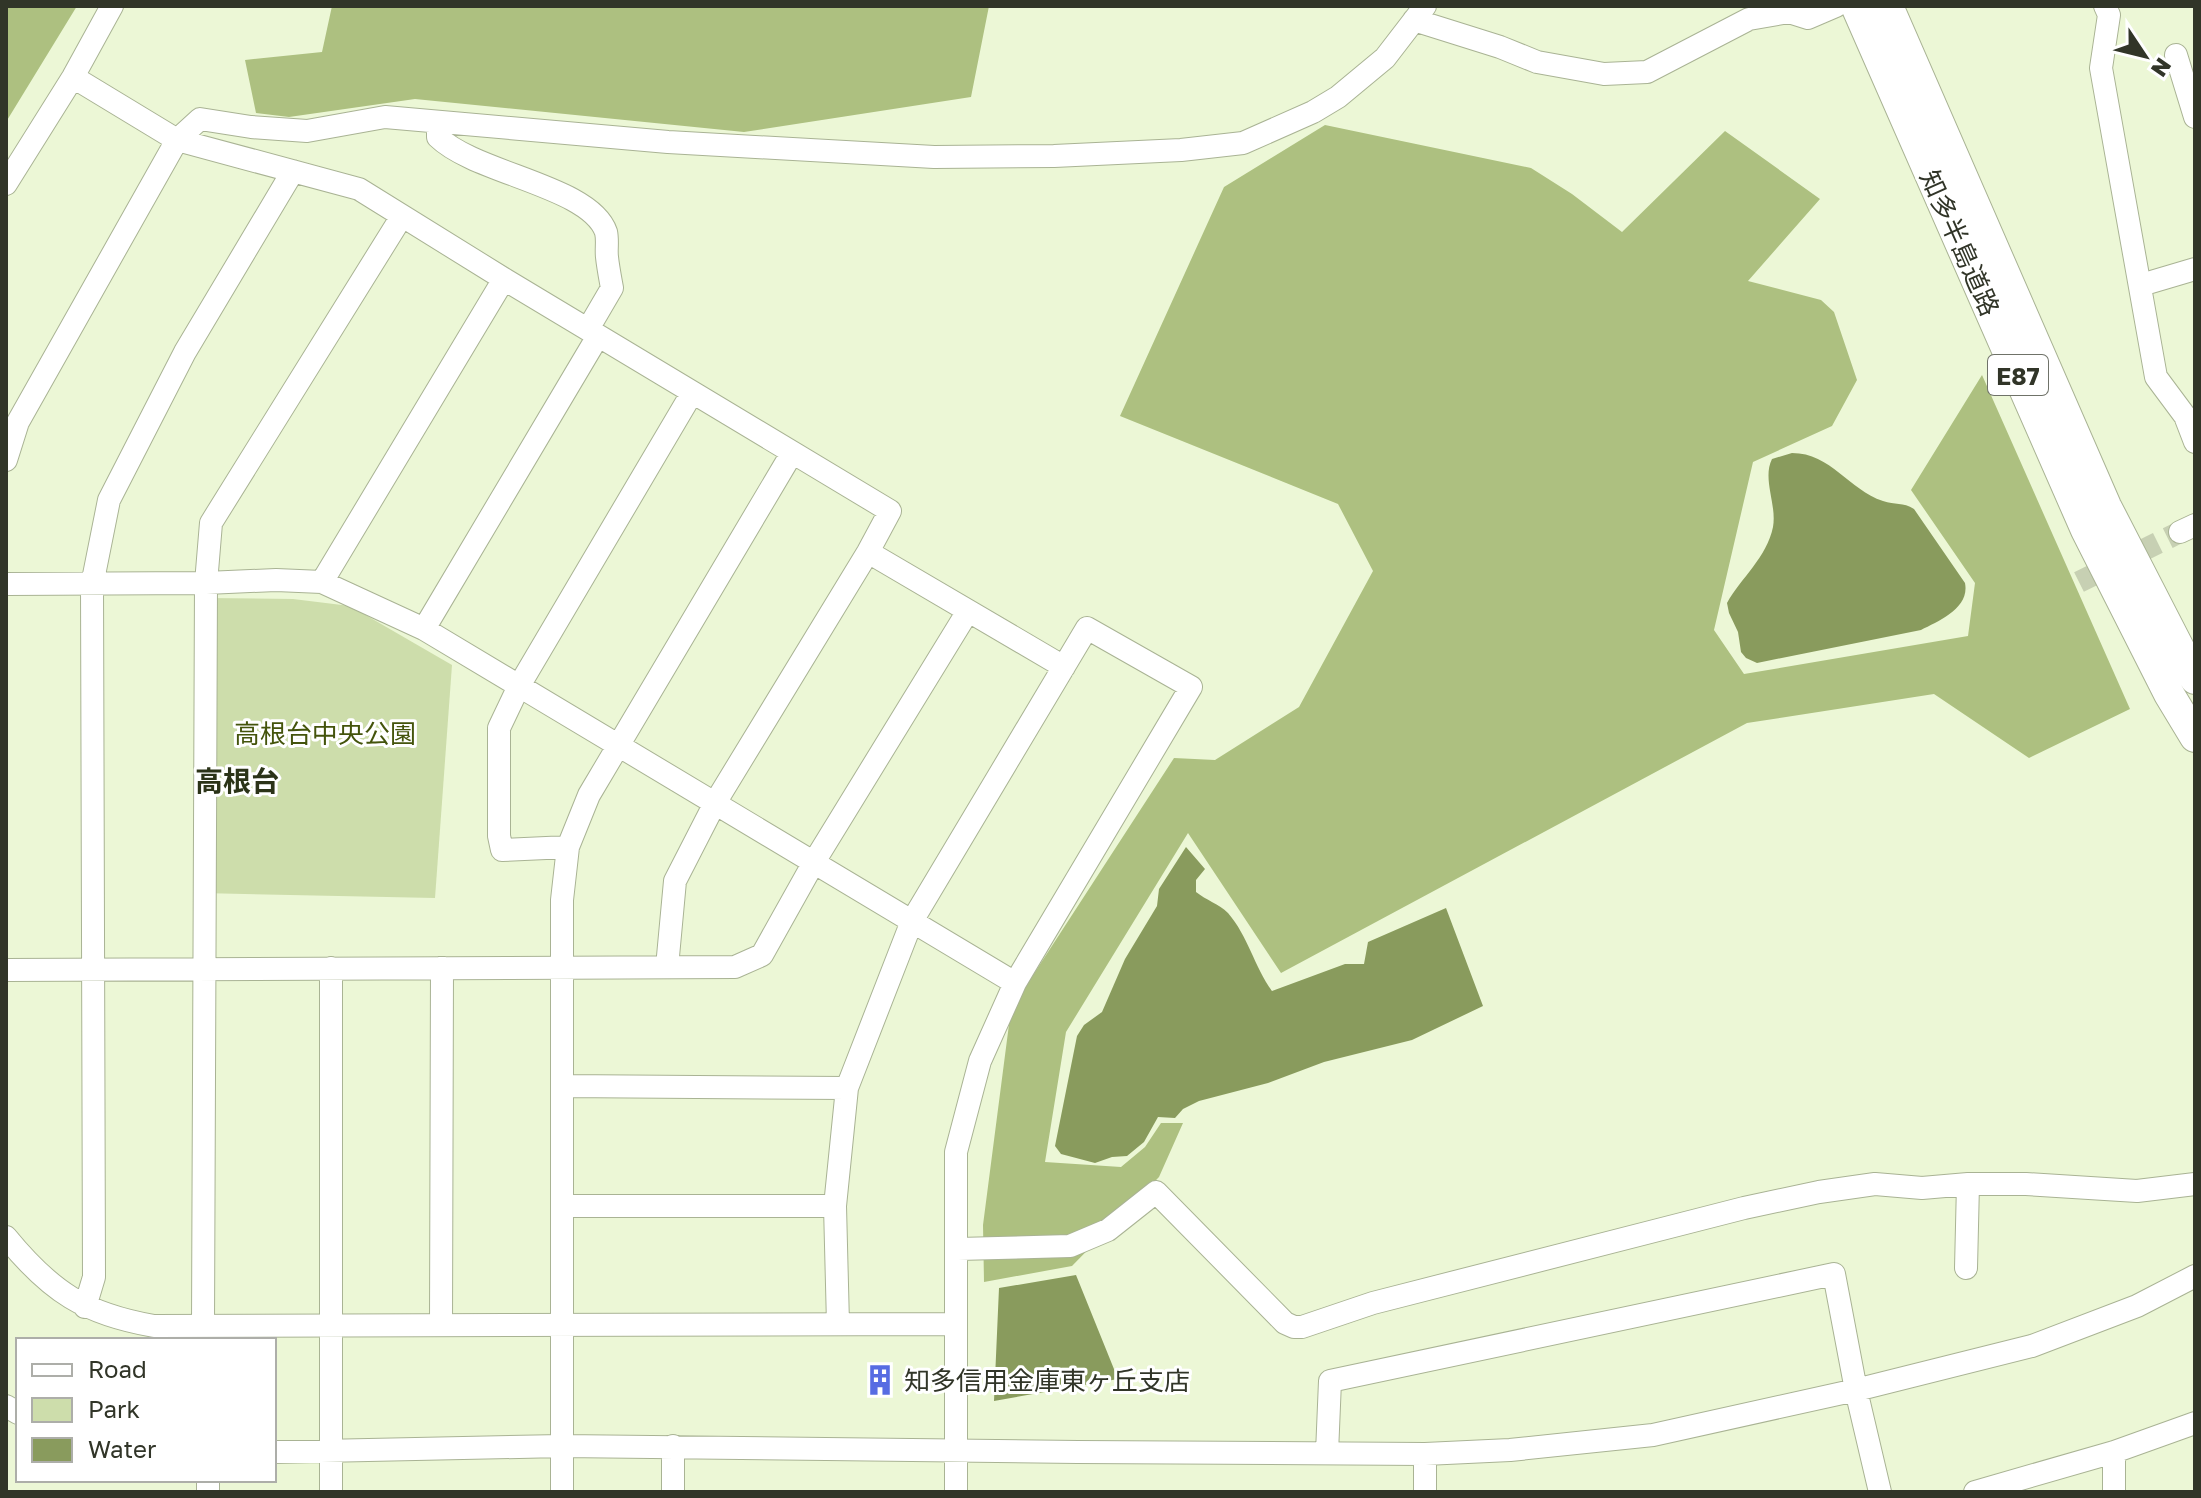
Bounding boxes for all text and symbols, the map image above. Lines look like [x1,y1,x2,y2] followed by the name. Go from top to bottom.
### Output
[2105,16,2185,96] north arrow
[2146,53,2178,82] text: N
[1914,165,2006,321] street label: 知多半島道路
[1988,355,2048,395] road number: E87
[234,718,416,749] park label: 高根台中央公園
[195,764,279,797] district label: 高根台
[16,1338,276,1482] legend
[88,1354,147,1383] text: Road
[863,1363,897,1397] building icon: 知多信用金庫東ヶ丘支店
[904,1365,1190,1396] place label: 知多信用金庫東ヶ丘支店
[88,1394,140,1423] text: Park
[88,1434,156,1463] text: Water

